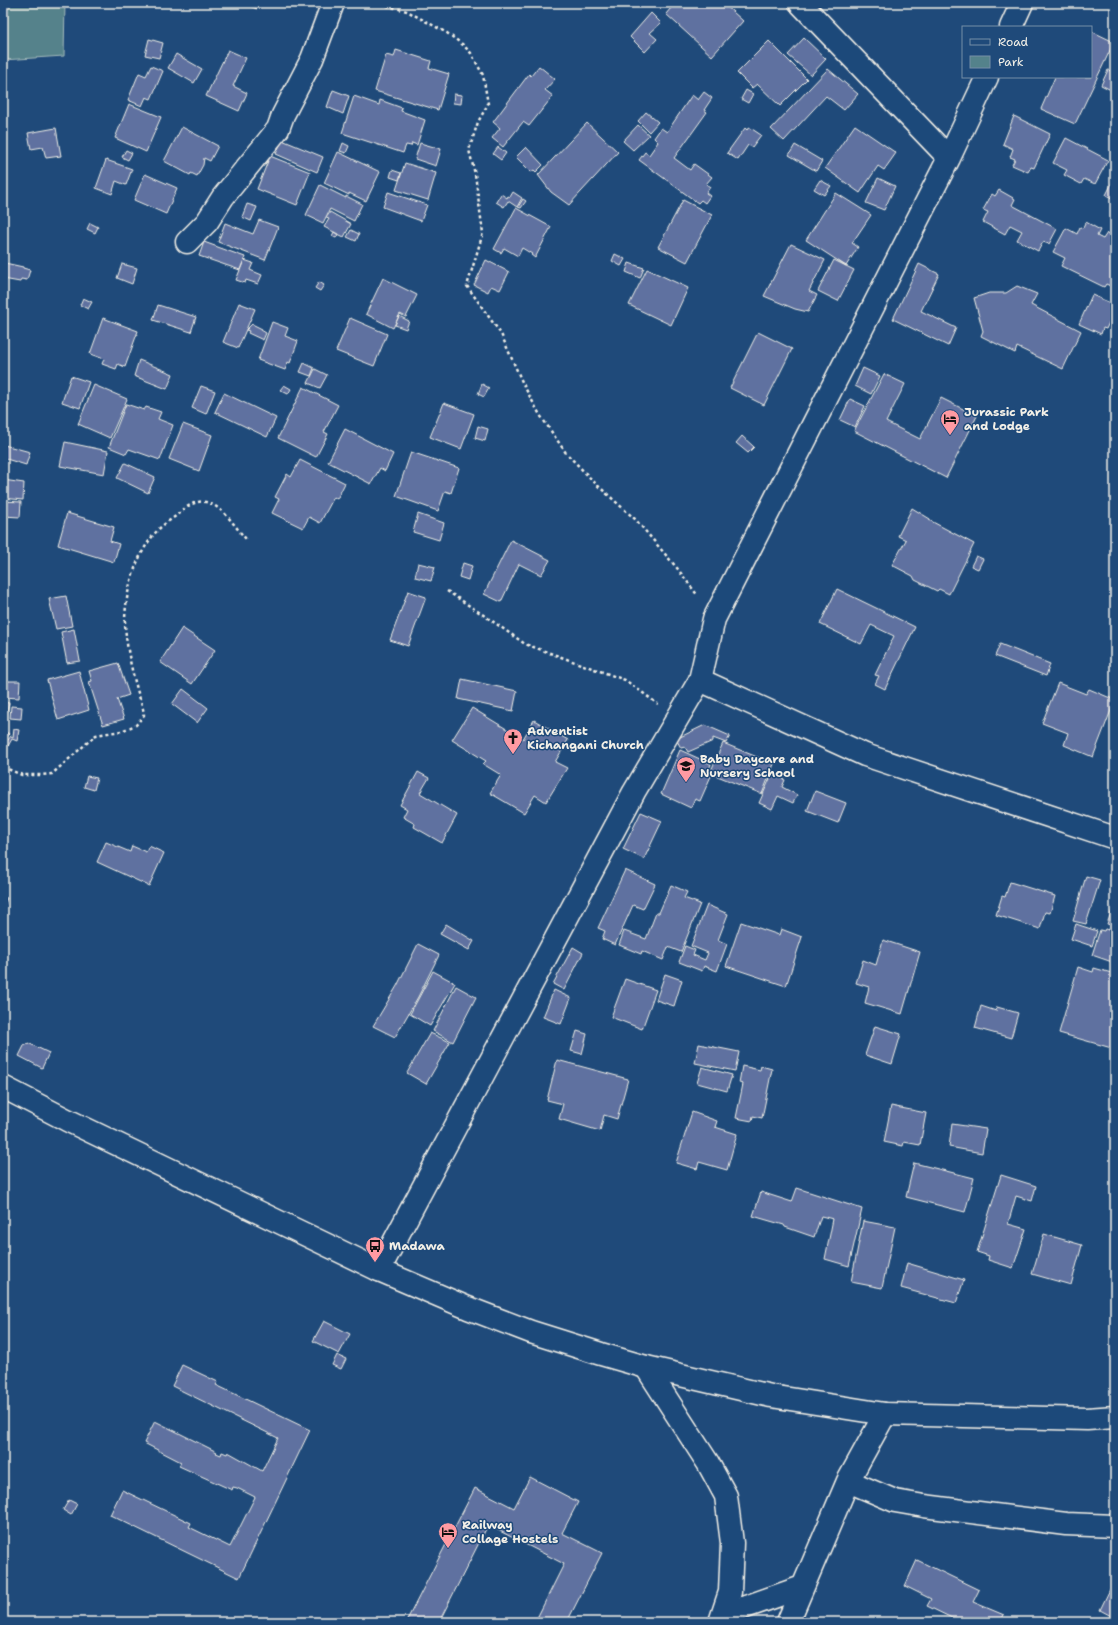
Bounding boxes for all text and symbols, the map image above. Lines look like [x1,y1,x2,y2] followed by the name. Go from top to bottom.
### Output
[962,26,1092,78] legend
[998,34,1029,50] text: Road
[998,54,1024,70] text: Park
[964,404,1049,434] place label: Jurassic Park and Lodge
[939,408,961,436] hotel icon: Jurassic Park and Lodge
[527,723,644,753] place label: Adventist Kichangani Church
[502,727,524,755] church icon: Adventist Kichangani Church
[700,751,814,781] place label: Baby Daycare and Nursery School
[675,755,697,783] school or university icon: Baby Daycare and Nursery School
[364,1235,386,1263] bus stop icon: Madawa
[389,1238,445,1254] place label: Madawa
[462,1517,558,1547] place label: Railway Collage Hostels
[437,1521,459,1549] hotel icon: Railway Collage Hostels

